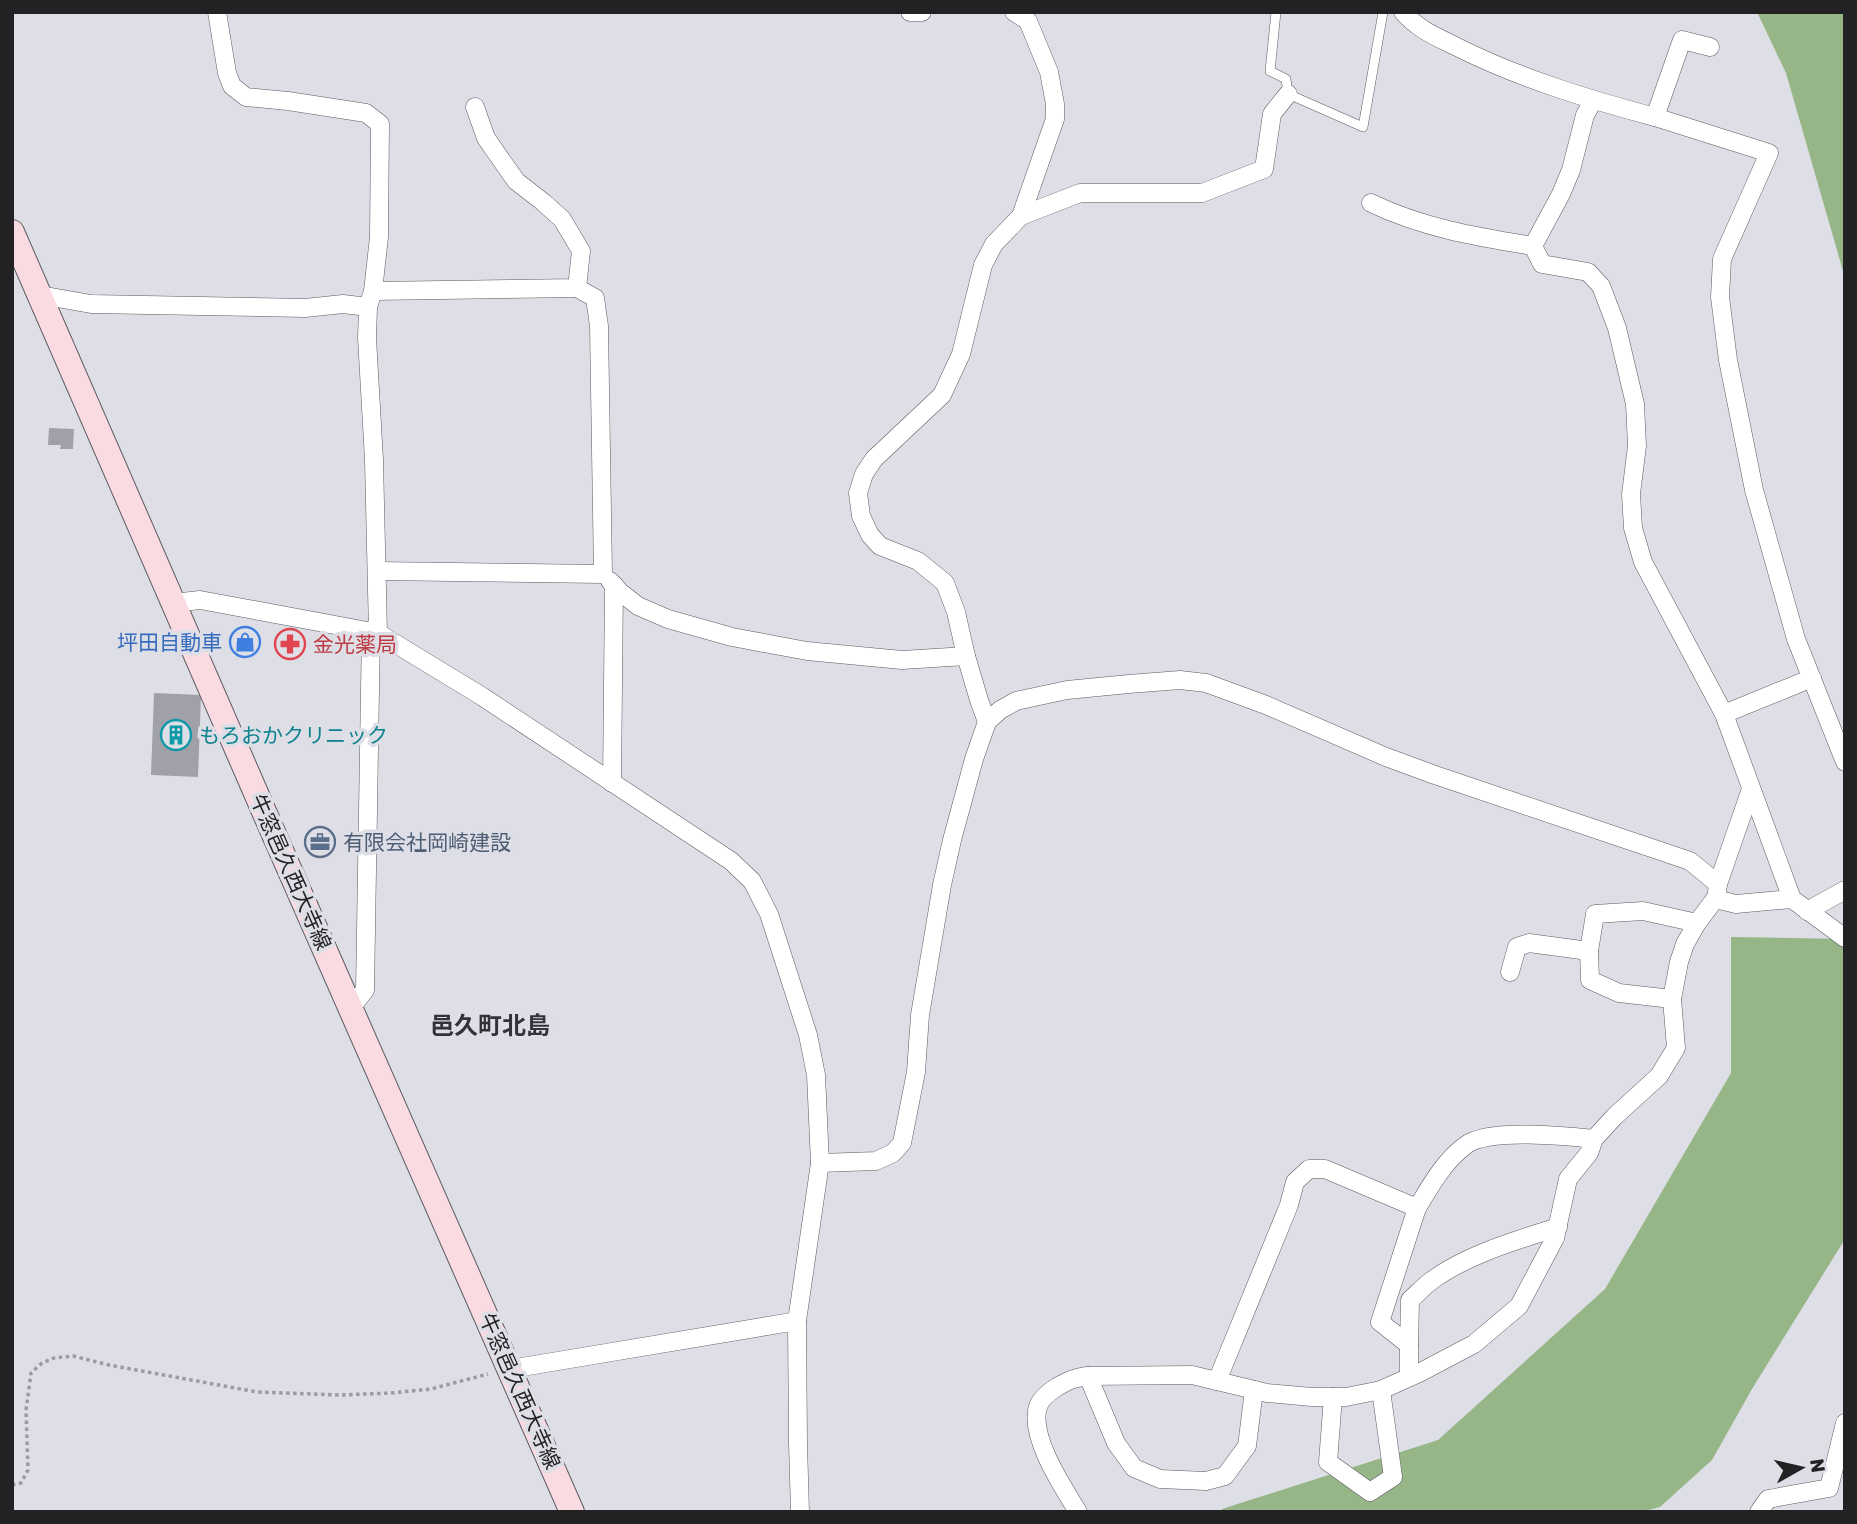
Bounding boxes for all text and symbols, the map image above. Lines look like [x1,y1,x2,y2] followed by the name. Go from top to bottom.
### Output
[228,625,262,659] shop icon: 坪田自動車
[273,627,307,661] pharmacy icon: 金光薬局
[117,630,222,655] place label: 坪田自動車
[313,632,397,657] place label: 金光薬局
[159,718,193,752] building icon: もろおかクリニック
[199,723,388,748] place label: もろおかクリニック
[245,790,337,954] street label: 牛窓邑久西大寺線
[303,825,337,859] office icon: 有限会社岡崎建設
[343,830,511,855] place label: 有限会社岡崎建設
[430,1012,550,1040] district label: 邑久町北島
[474,1309,566,1473] street label: 牛窓邑久西大寺線
[1766,1433,1836,1503] north arrow
[1805,1457,1830,1474] text: N

